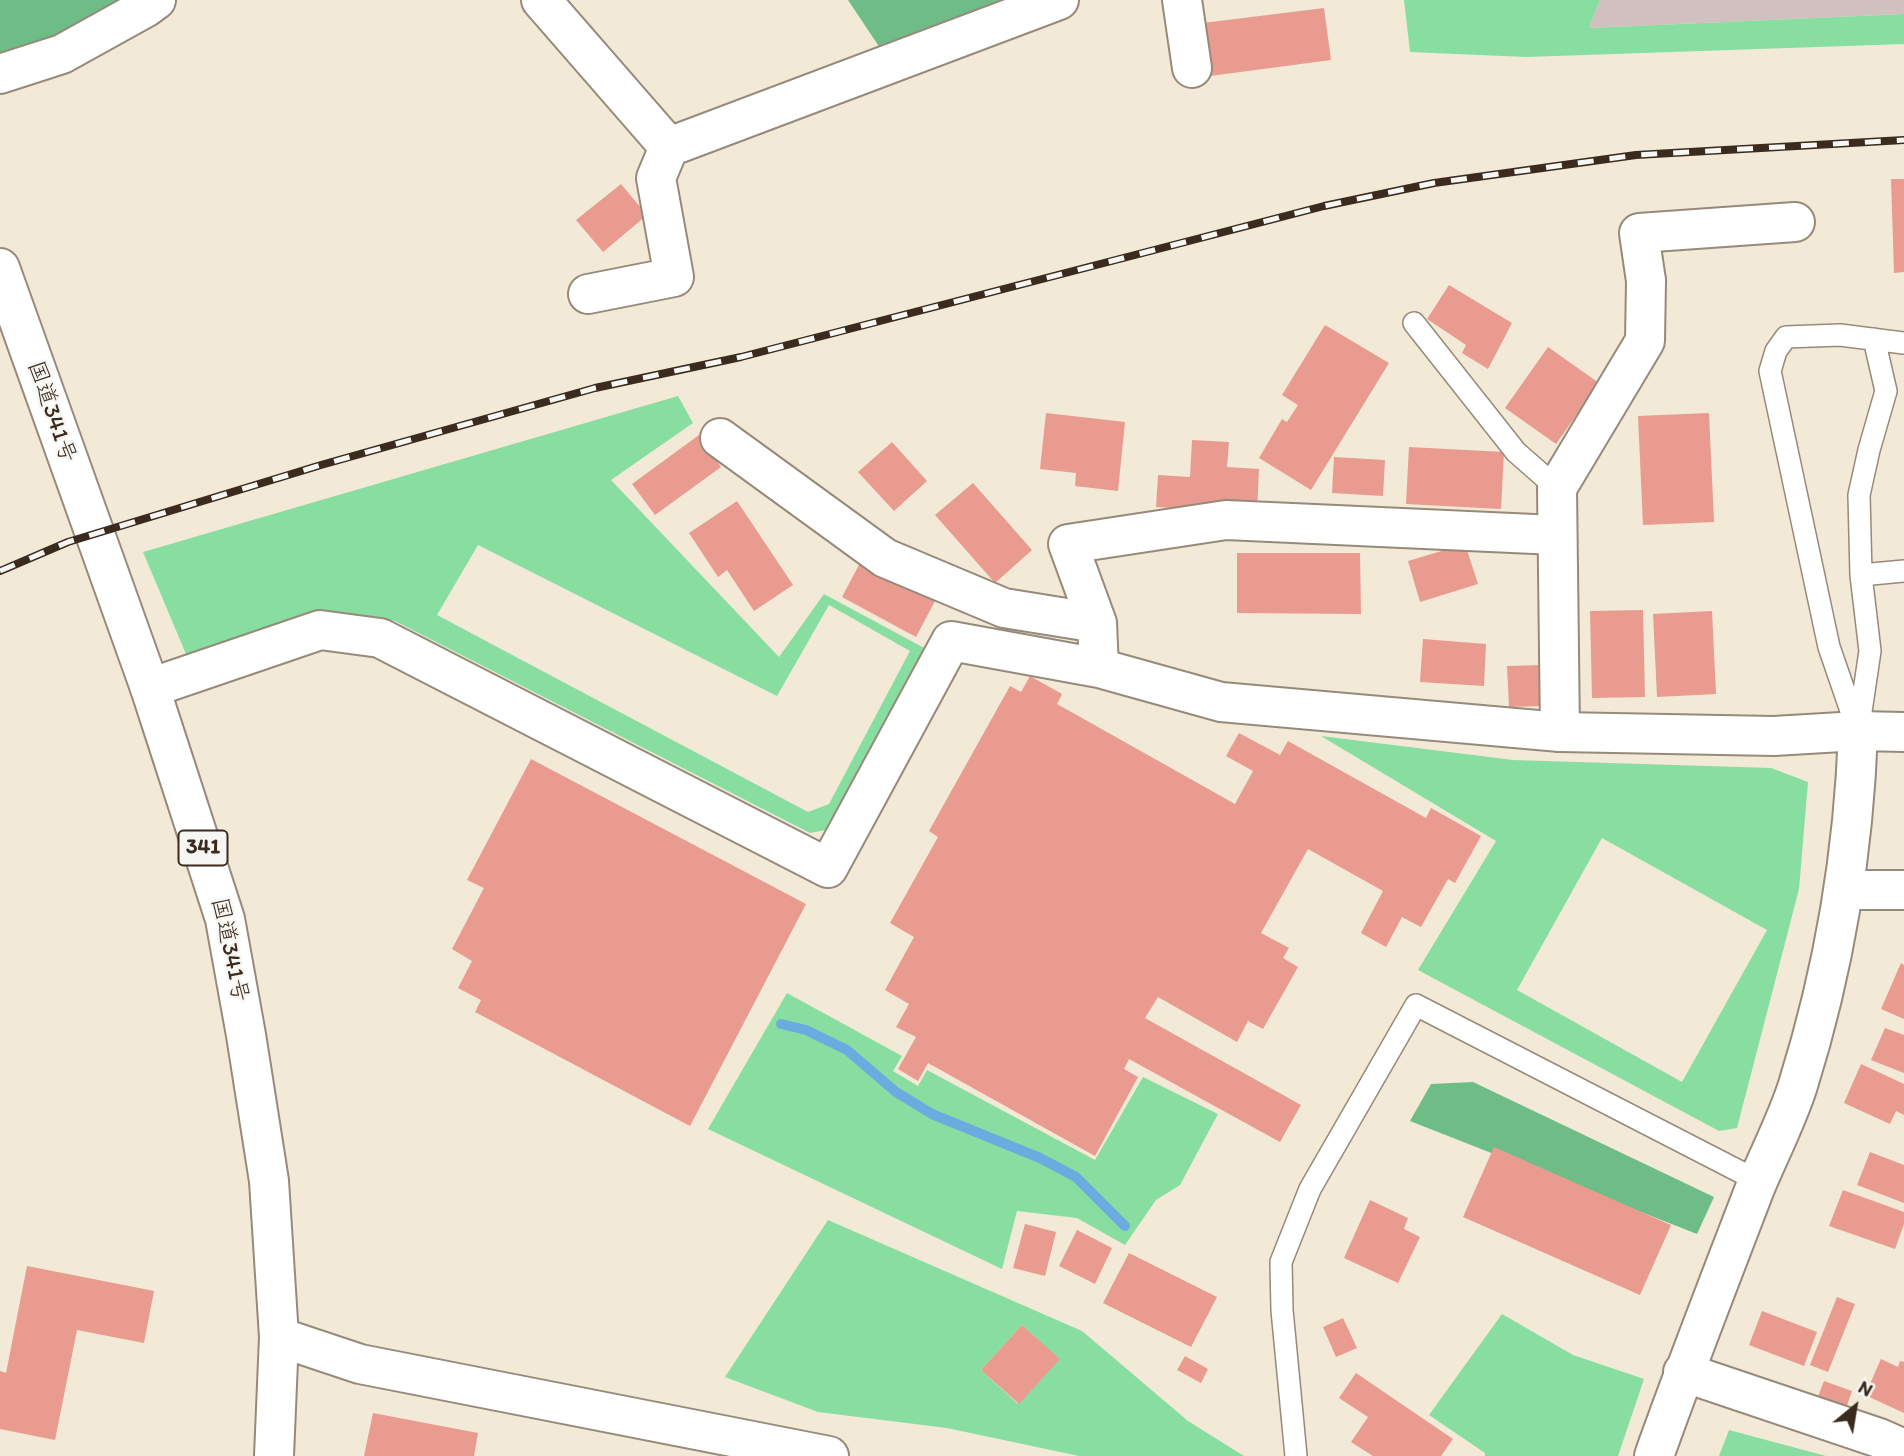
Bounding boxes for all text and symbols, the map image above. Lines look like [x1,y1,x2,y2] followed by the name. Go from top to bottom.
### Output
[21,357,81,467] street label: 国道341号
[178,830,228,866] road number: 341
[204,895,254,1005] street label: 国道341号
[1820,1372,1890,1442] north arrow
[1854,1375,1877,1402] text: N

